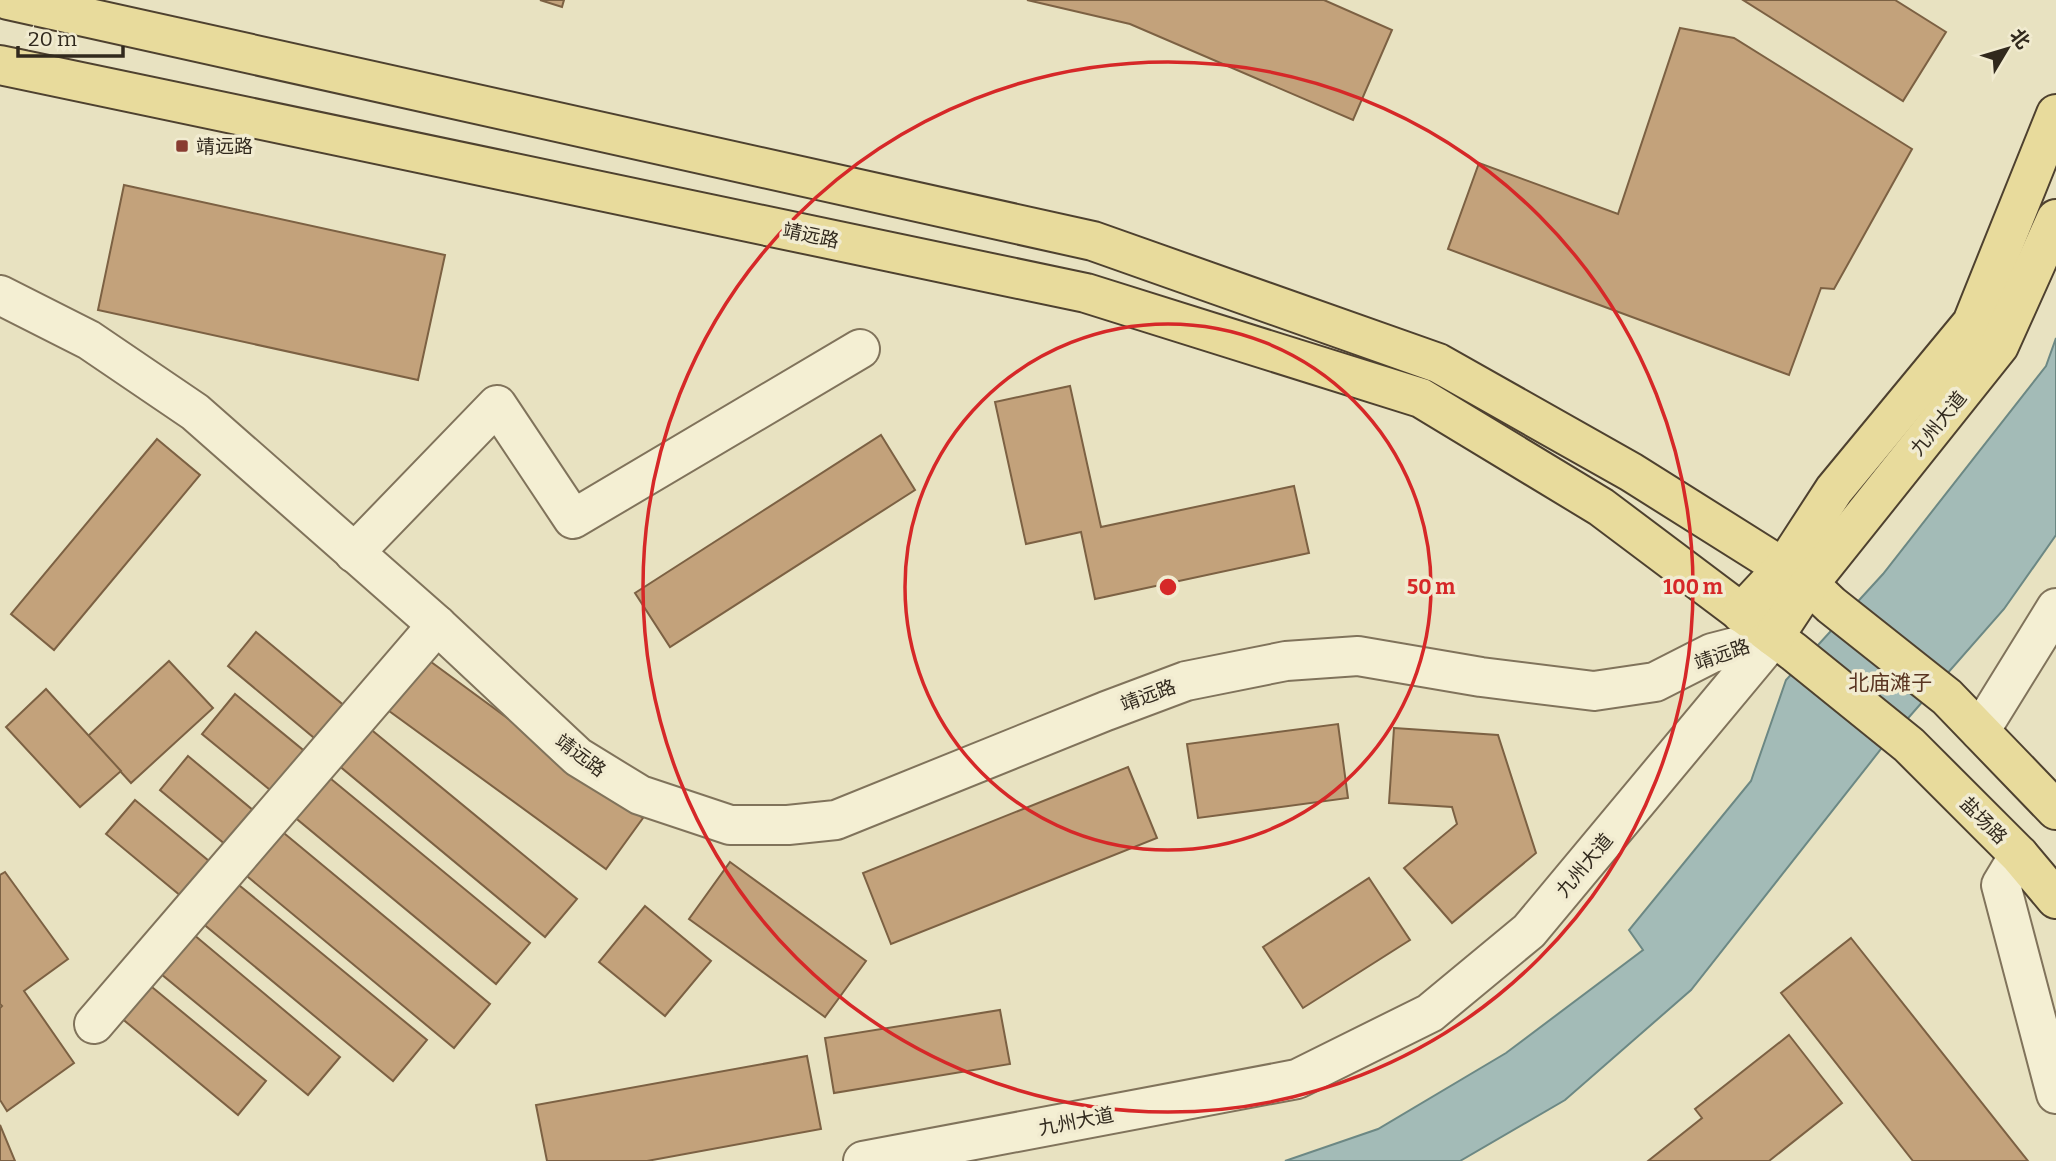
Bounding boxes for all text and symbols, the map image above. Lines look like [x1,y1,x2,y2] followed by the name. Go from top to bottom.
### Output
[18,14,122,58] scale bar
[1972,14,2042,84] north arrow
[2005,24,2035,53] text: 北
[28,26,77,52] text: 20 m
[196,135,253,158] place label: 靖远路
[174,138,190,154] marker: 靖远路
[781,218,841,253] street label: 靖远路
[1906,387,1971,460] street label: 九州大道
[1407,574,1455,600] text: 50 m
[1663,574,1723,600] text: 100 m
[1156,575,1180,599] centre of rings
[1691,634,1753,675] street label: 靖远路
[1848,670,1932,696] district label: 北庙滩子
[1117,675,1179,716] street label: 靖远路
[551,729,610,782] street label: 靖远路
[1955,792,2012,849] street label: 盐场路
[1551,829,1618,902] street label: 九州大道
[1037,1103,1116,1140] street label: 九州大道

